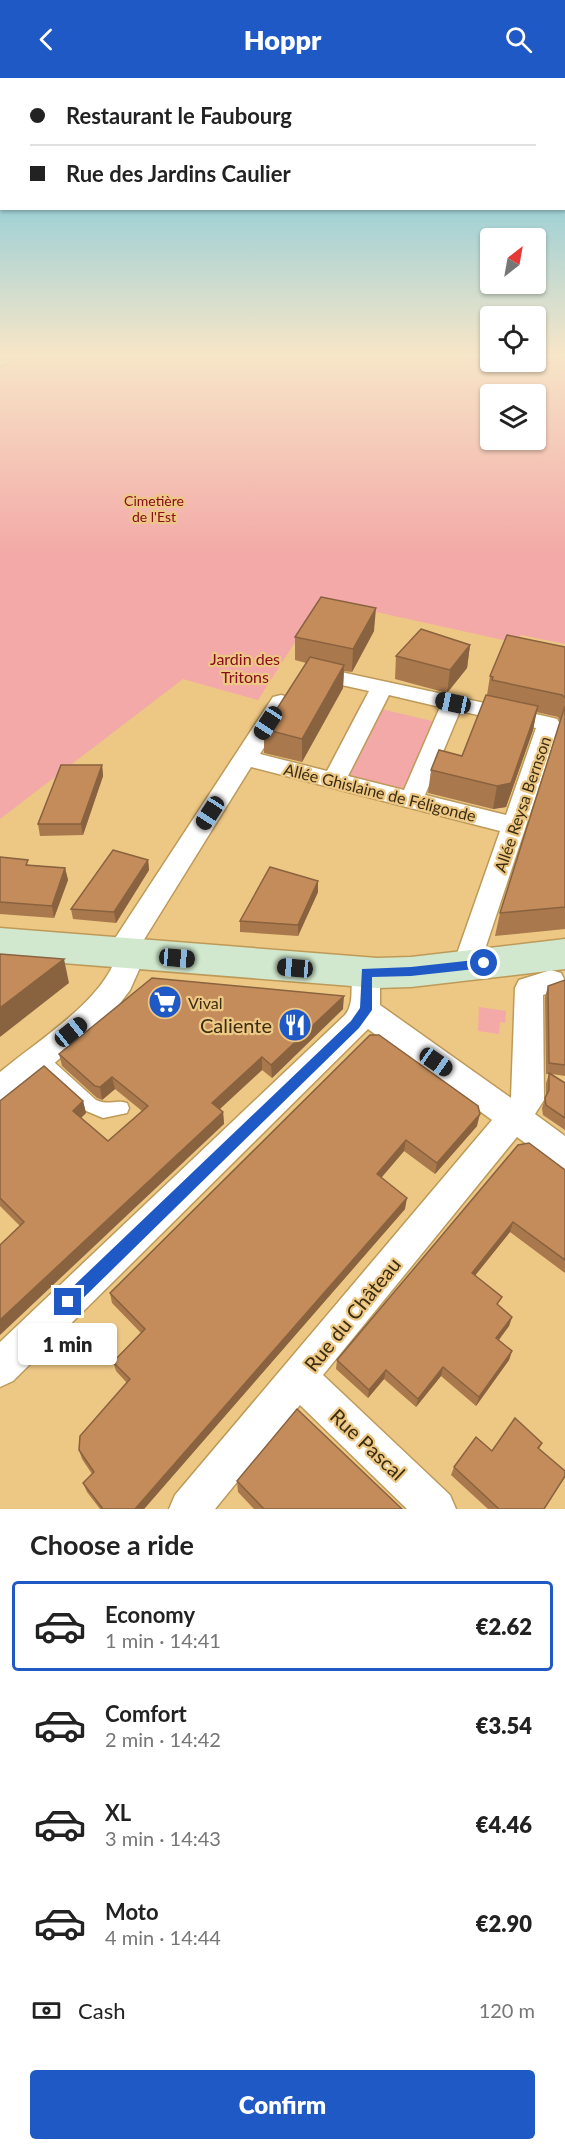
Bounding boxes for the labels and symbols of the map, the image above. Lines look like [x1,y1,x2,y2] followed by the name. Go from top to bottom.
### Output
[480,228,546,294] north arrow
[124,492,184,525] park label: Cimetière de l'Est
[210,649,280,686] park label: Jardin des Tritons
[434,690,472,716] car
[251,703,285,743] car
[490,734,554,874] street label: Allée Reysa Bernson
[282,759,478,825] street label: Allée Ghislaine de Féligonde
[193,793,227,833] car
[158,947,196,969] car
[470,949,497,976] route start
[276,957,314,979] car
[147,984,183,1020] supermarket icon: Vival
[188,993,222,1012] place label: Vival
[277,1007,313,1043] restaurant icon: Caliente
[200,1013,272,1037] place label: Caliente
[51,1014,91,1050] car
[416,1044,456,1080] car
[299,1252,405,1376] street label: Rue du Château
[54,1288,81,1315] route end
[19,1323,118,1365] callout: 1 min
[326,1403,410,1485] street label: Rue Pascal

